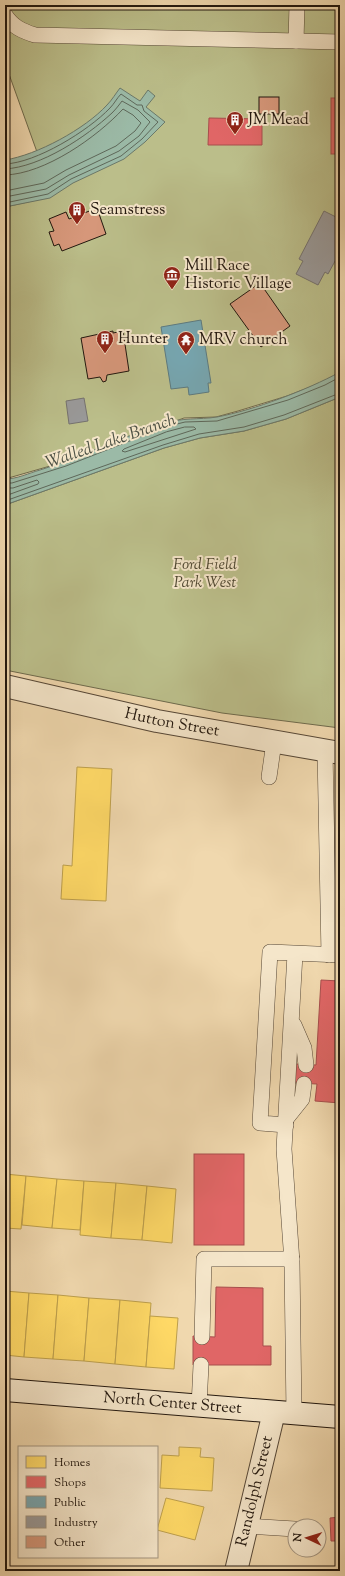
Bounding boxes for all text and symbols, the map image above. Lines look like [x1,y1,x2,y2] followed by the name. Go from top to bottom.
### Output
[247,109,309,132] place label: JM Mead
[225,110,245,135] building icon: JM Mead
[90,199,165,222] place label: Seamstress
[67,200,87,225] building icon: Seamstress
[185,255,292,296] place label: Mill Race Historic Village
[162,265,182,290] museum icon: Mill Race Historic Village
[118,328,168,351] place label: Hunter
[95,329,115,354] building icon: Hunter
[199,329,288,352] place label: MRV church
[176,330,196,355] temple icon: MRV church
[43,408,180,476] water label: Walled Lake Branch
[173,554,237,595] park label: Ford Field Park West
[122,702,222,743] street label: Hutton Street
[102,1386,243,1421] street label: North Center Street
[231,1433,280,1549] street label: Randolph Street
[18,1446,158,1558] legend
[54,1454,90,1472] text: Homes
[54,1474,86,1492] text: Shops
[54,1494,87,1512] text: Public
[54,1514,98,1532] text: Industry
[287,1518,327,1558] north arrow
[290,1532,306,1543] text: N
[54,1534,86,1552] text: Other

